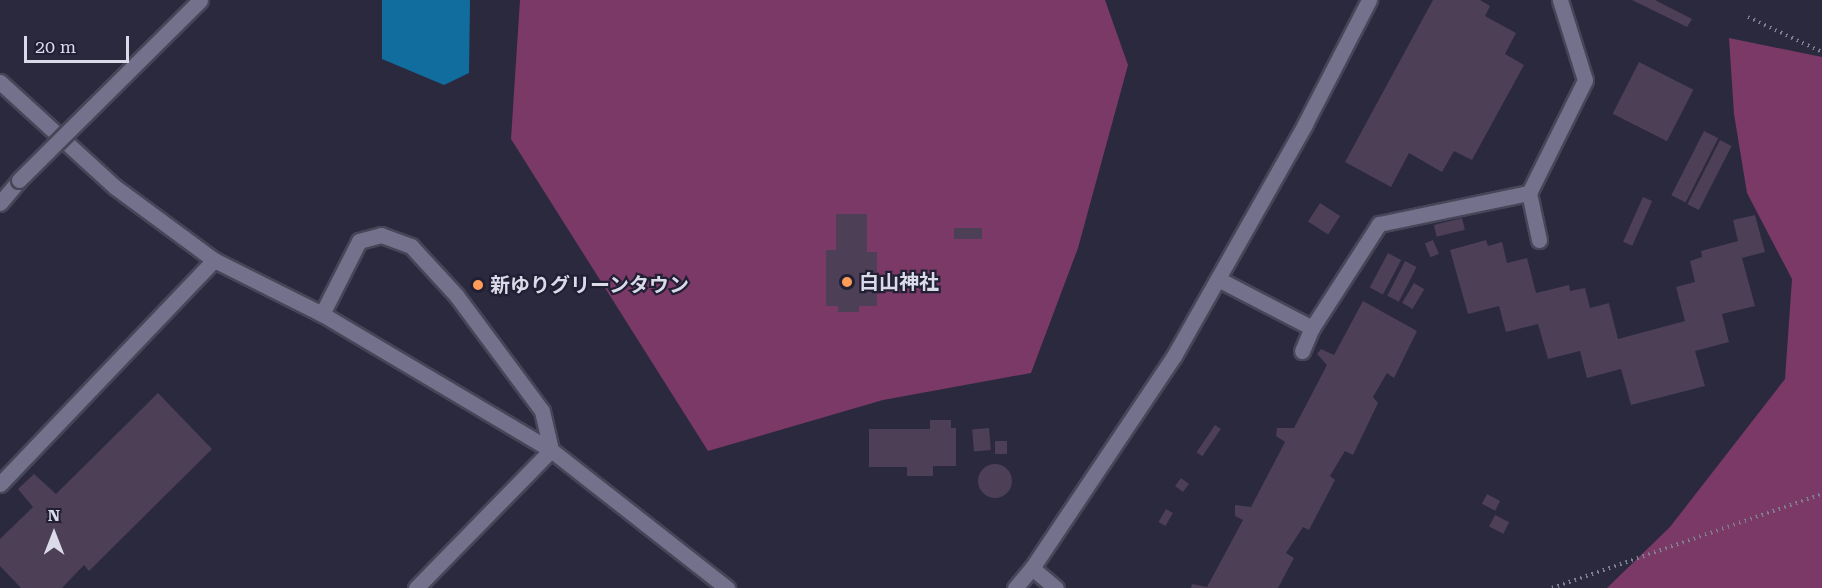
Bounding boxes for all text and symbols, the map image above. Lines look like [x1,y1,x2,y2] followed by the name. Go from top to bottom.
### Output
[27,24,132,62] scale bar
[35,36,76,57] text: 20 m
[859,270,939,294] place label: 白山神社
[490,273,690,297] place label: 新ゆりグリーンタウン
[840,275,854,289] marker: 白山神社
[471,278,485,292] marker: 新ゆりグリーンタウン
[24,504,84,564] north arrow
[48,506,60,525] text: N

